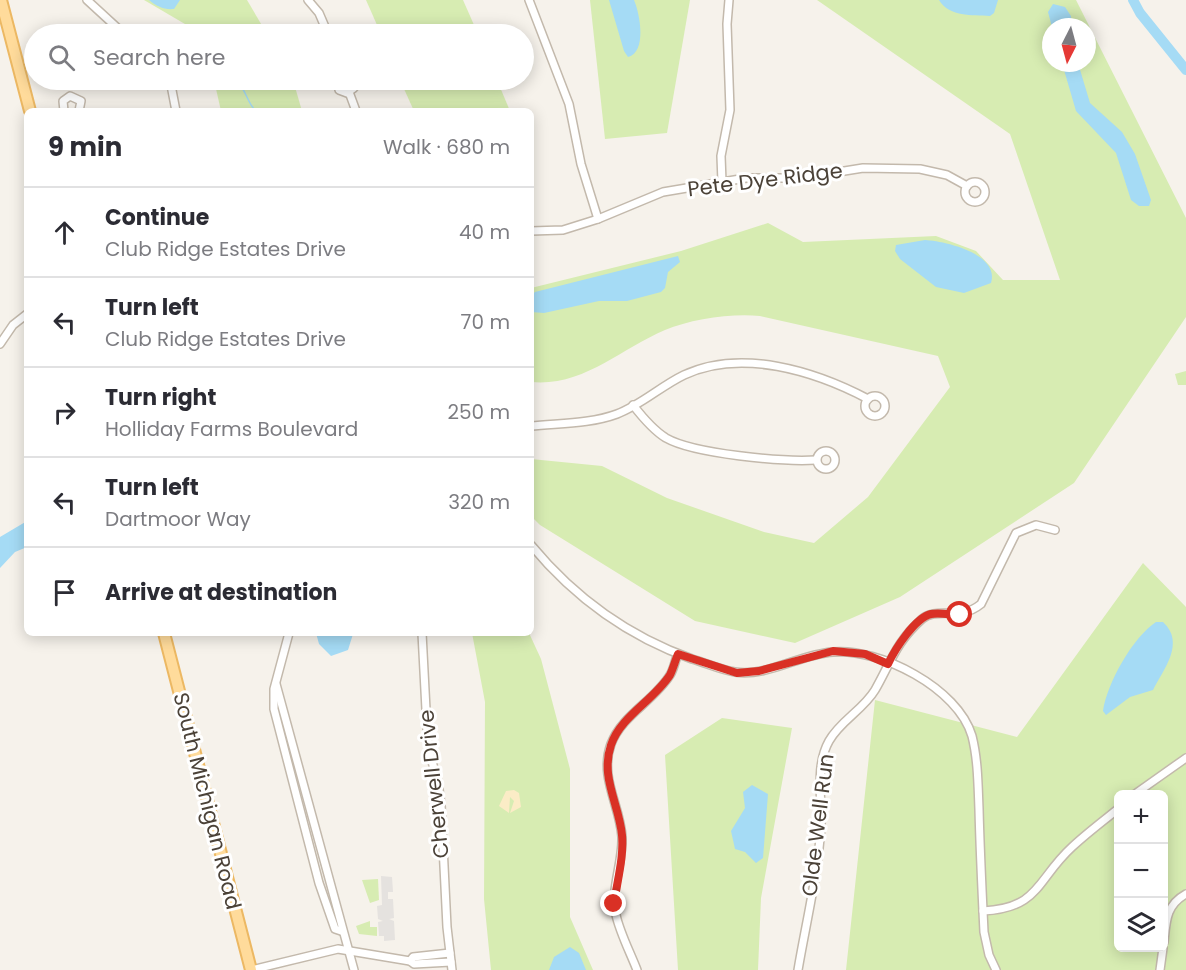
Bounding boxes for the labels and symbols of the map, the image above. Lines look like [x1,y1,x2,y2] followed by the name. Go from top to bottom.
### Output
[1042,18,1096,72] north arrow
[686,156,844,203] street label: Pete Dye Ridge
[946,601,972,627] route start
[166,689,248,912] street label: South Michigan Road
[411,708,456,860] street label: Cherwell Drive
[794,752,841,898] street label: Olde Well Run
[600,890,626,916] route end

